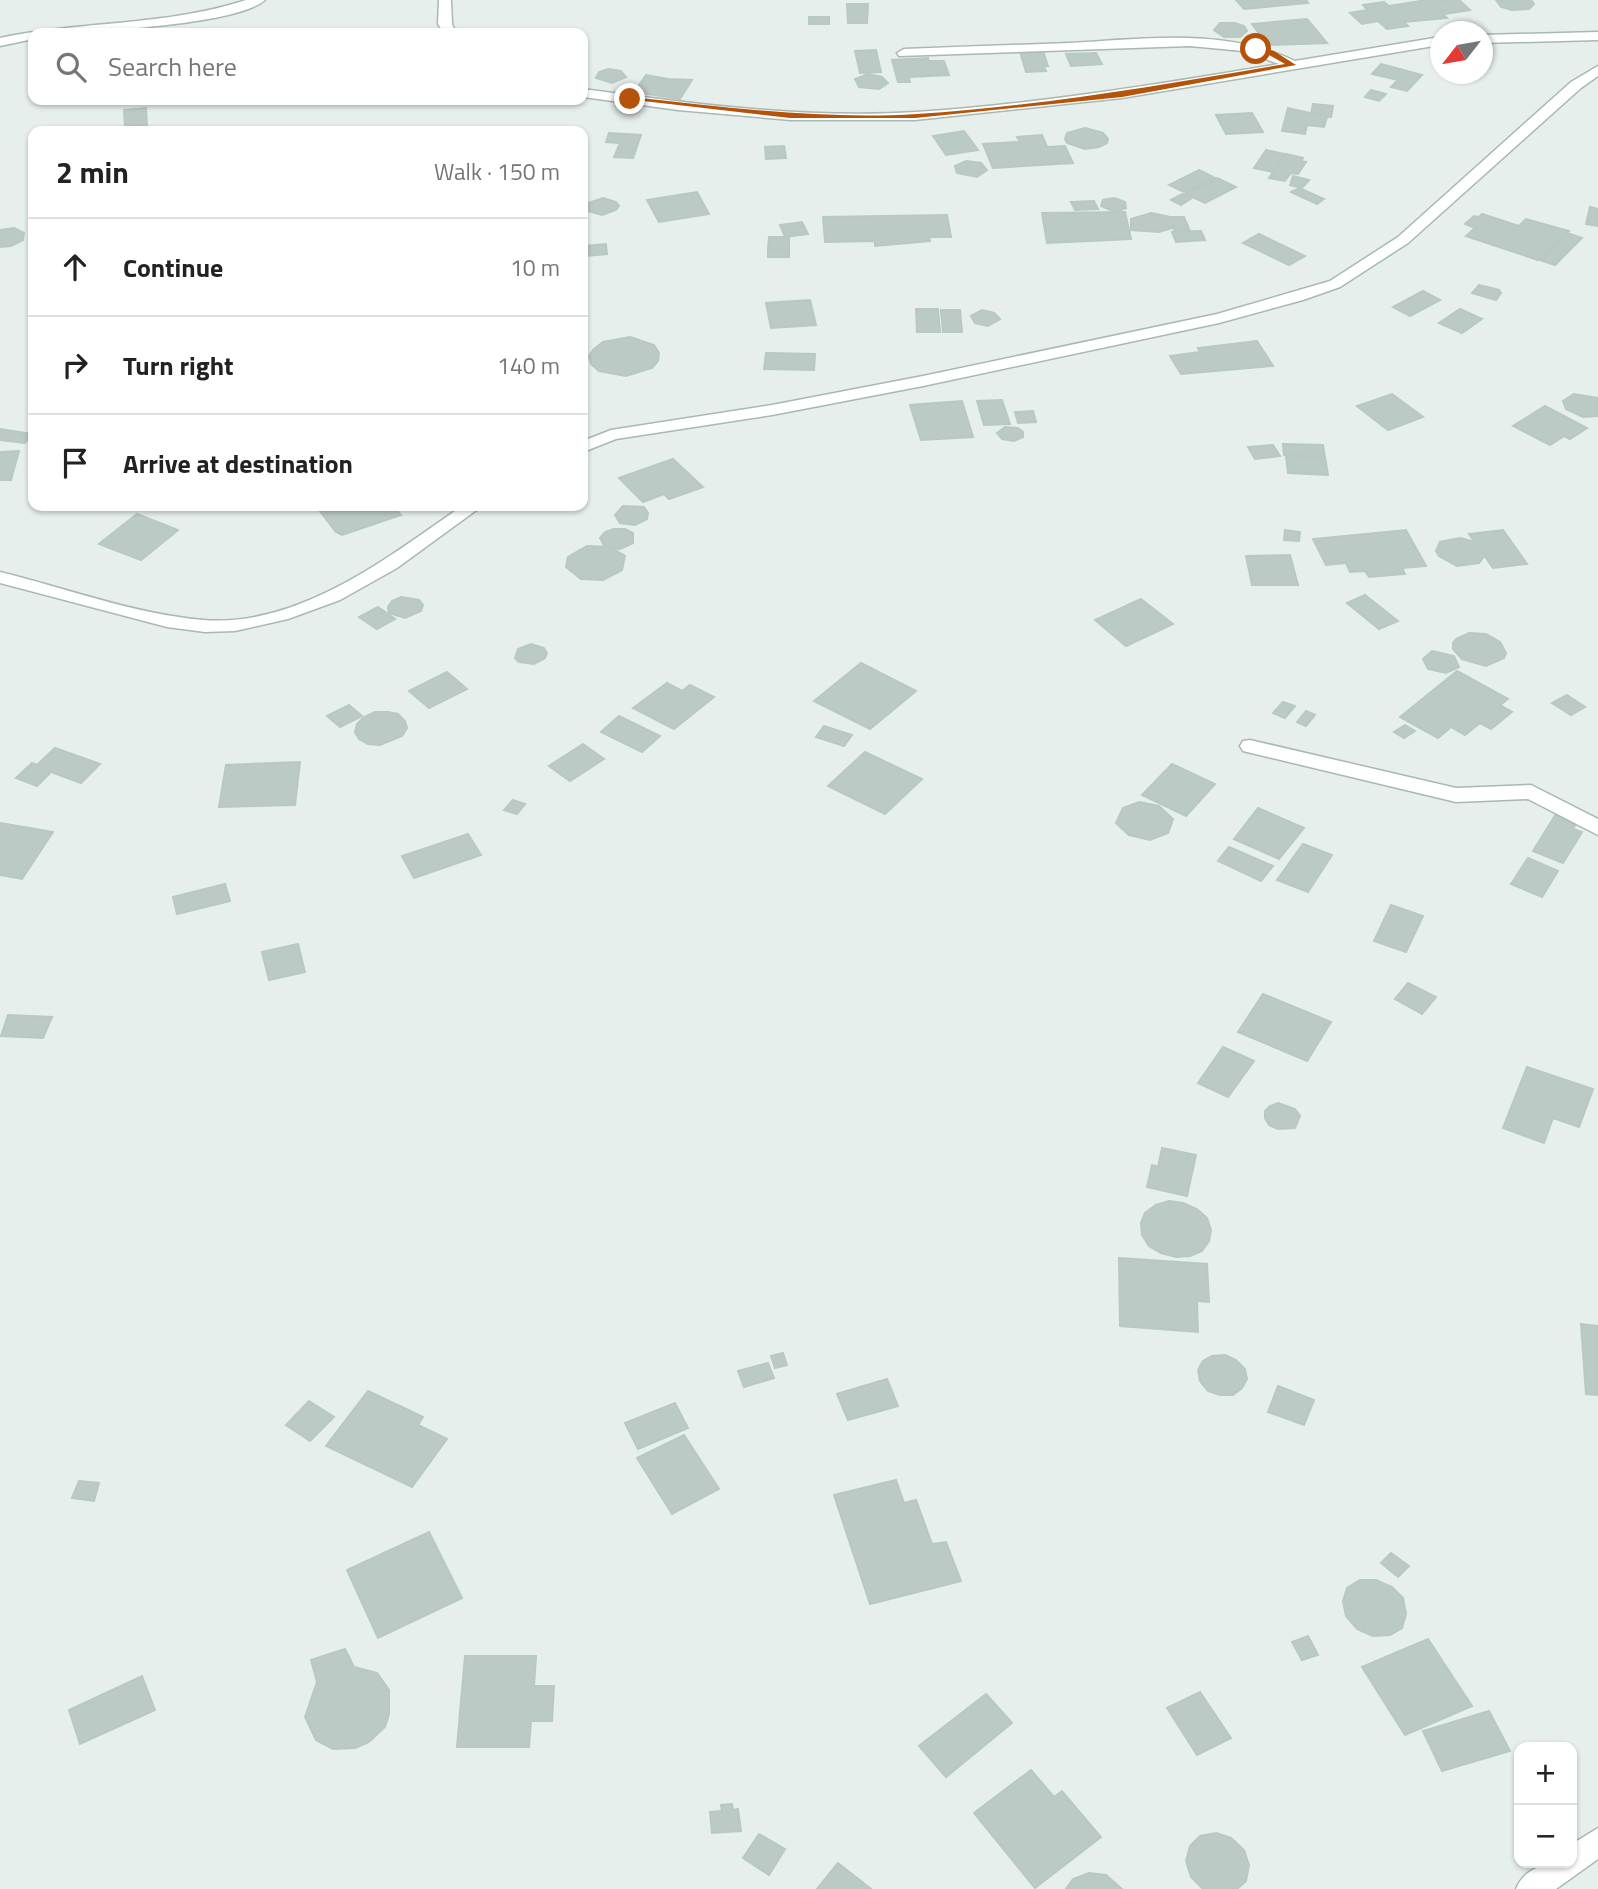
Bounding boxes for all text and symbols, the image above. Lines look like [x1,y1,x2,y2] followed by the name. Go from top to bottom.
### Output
[1430,21,1493,84] north arrow
[28,28,588,105] search box
[1240,33,1271,64] route start
[108,47,237,86] text: Search here
[52,48,90,86] icon: search
[614,83,645,114] route end
[56,149,129,195] text: 2 min
[434,154,560,189] text: Walk · 150 m
[56,248,94,286] icon: ahead
[123,248,223,287] text: Continue
[510,250,560,285] text: 10 m
[56,346,94,384] icon: right
[123,346,234,385] text: Turn right
[497,348,560,383] text: 140 m
[56,444,94,482] icon: arrive
[123,444,353,483] text: Arrive at destination
[1514,1742,1577,1868] map controls
[1514,1742,1577,1805] button: +
[1514,1805,1577,1868] button: −

